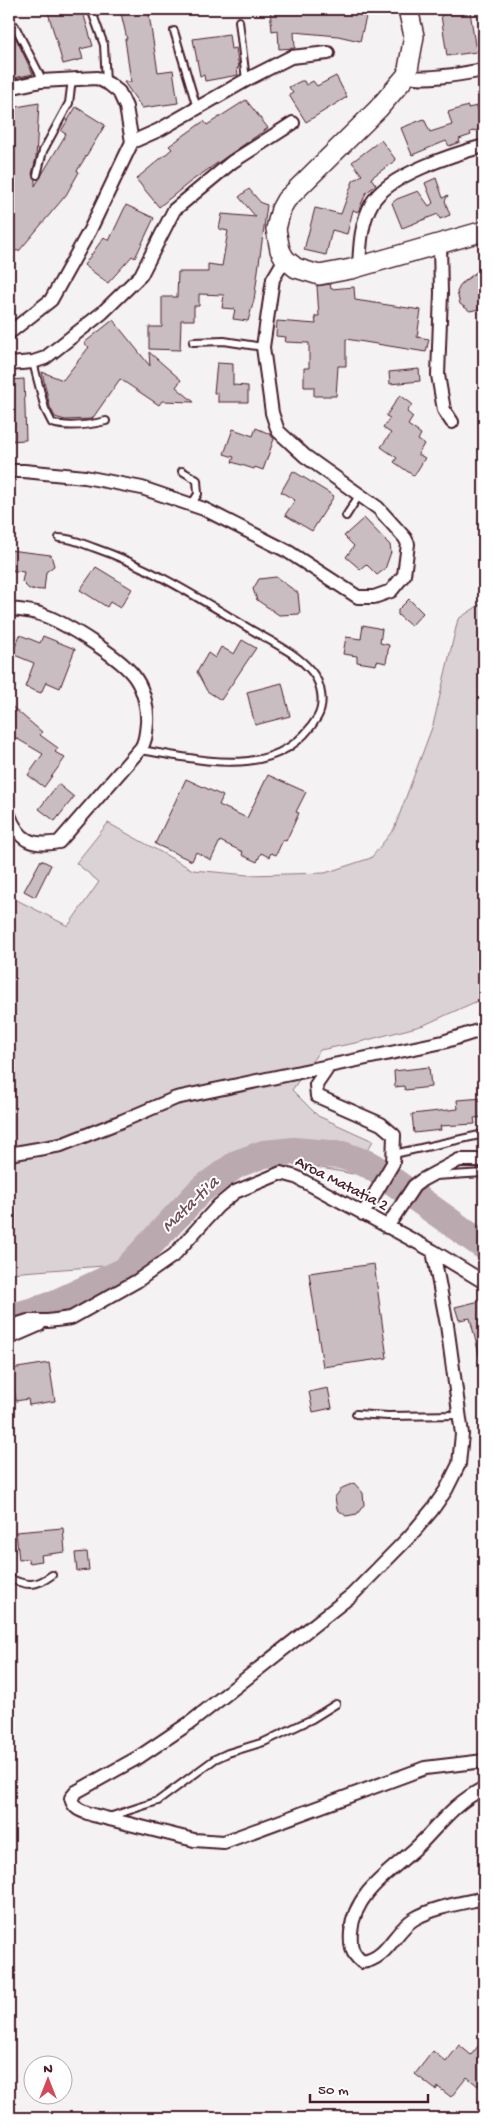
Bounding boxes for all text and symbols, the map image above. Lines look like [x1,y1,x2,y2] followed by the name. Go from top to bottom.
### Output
[291,1153,391,1217] street label: Aroa Matatia 2
[158,1172,225,1237] water label: Mata-ti'a
[22,2054,72,2104] north arrow
[43,2061,53,2078] text: N
[310,2072,428,2104] scale bar
[318,2082,349,2100] text: 50 m

